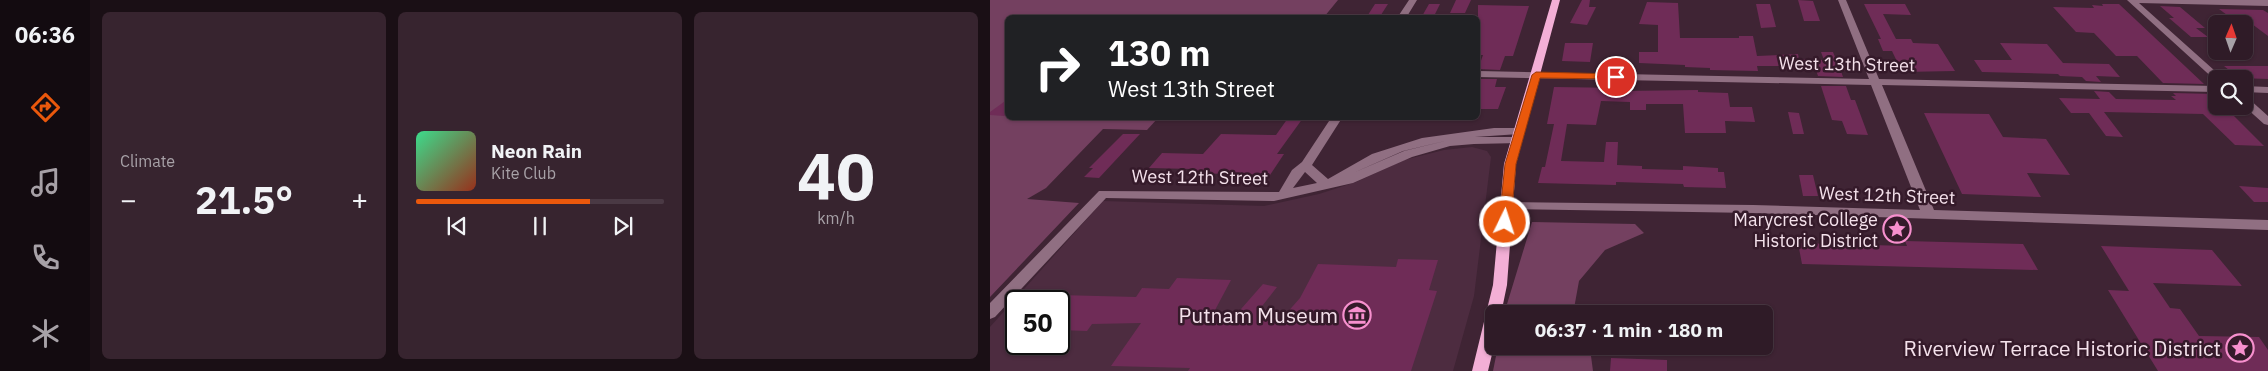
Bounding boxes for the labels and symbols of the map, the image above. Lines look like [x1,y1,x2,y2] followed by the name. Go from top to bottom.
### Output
[2208,15,2252,60] north arrow
[1778,51,1916,77] street label: West 13th Street
[1595,56,1637,98] pin
[1131,164,1269,190] street label: West 12th Street
[1818,181,1956,209] street label: West 12th Street
[1478,195,1530,247] position arrow
[1733,208,1878,252] place label: Marycrest College Historic District
[1882,214,1912,244] place icon: Marycrest College Historic District
[1005,290,1070,355] speed limit sign: 50
[1342,300,1372,330] museum icon: Putnam Museum
[1179,301,1338,329] place label: Putnam Museum
[2225,333,2255,363] place icon: Riverview Terrace Historic District
[1904,334,2221,362] place label: Riverview Terrace Historic District

